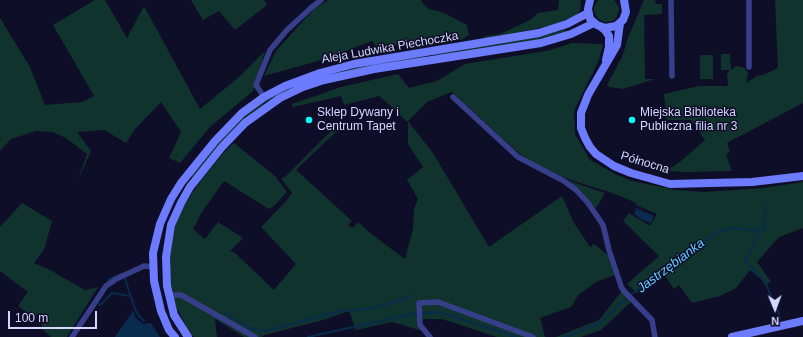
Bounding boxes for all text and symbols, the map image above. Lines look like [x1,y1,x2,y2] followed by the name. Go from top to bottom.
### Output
[320,29,460,67] street label: Aleja Ludwika Piechoczka
[317,106,399,134] place label: Sklep Dywany i Centrum Tapet
[640,106,737,134] place label: Miejska Biblioteka Publiczna filia nr 3
[304,115,314,125] marker: Sklep Dywany i Centrum Tapet
[627,115,637,125] marker: Miejska Biblioteka Publiczna filia nr 3
[619,149,671,177] street label: Północna
[634,236,708,296] water label: Jastrzębianka
[755,289,795,329] north arrow
[10,303,99,329] scale bar
[15,311,48,325] text: 100 m
[771,315,779,327] text: N

